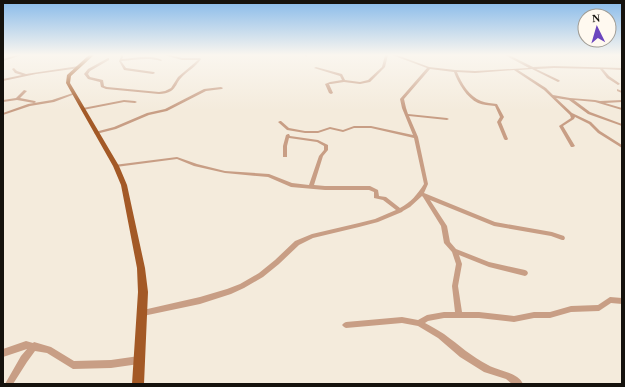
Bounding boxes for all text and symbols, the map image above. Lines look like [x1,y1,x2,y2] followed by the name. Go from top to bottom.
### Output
[577,8,617,48] north arrow
[592,12,601,24] text: N

